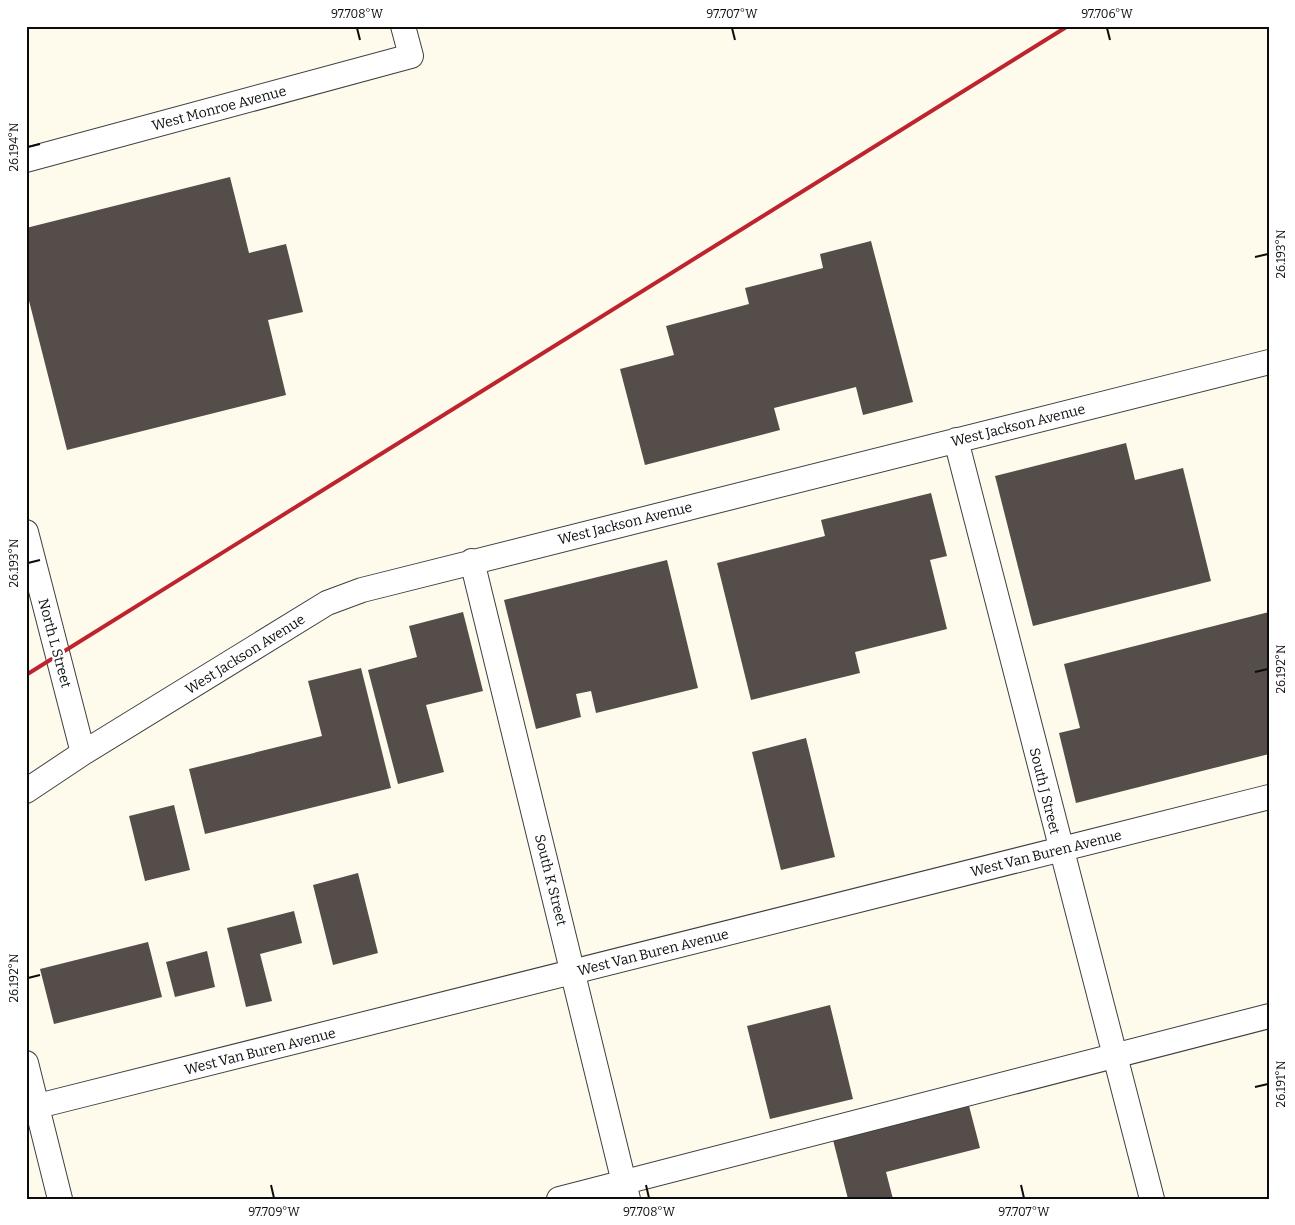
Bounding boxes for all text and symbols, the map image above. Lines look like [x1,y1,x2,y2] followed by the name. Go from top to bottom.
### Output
[331,7,384,21] text: 97.708°W
[706,7,758,21] text: 97.707°W
[1081,7,1133,21] text: 97.706°W
[150,82,288,135] street label: West Monroe Avenue
[7,122,21,171] text: 26.194°N
[1274,229,1288,279] text: 26.193°N
[949,401,1087,450] street label: West Jackson Avenue
[556,499,694,548] street label: West Jackson Avenue
[7,538,21,588] text: 26.193°N
[34,597,75,690] street label: North L Street
[182,611,308,698] street label: West Jackson Avenue
[1274,644,1288,694] text: 26.192°N
[1026,746,1063,836] street label: South J Street
[969,826,1123,881] street label: West Van Buren Avenue
[531,833,570,928] street label: South K Street
[576,925,730,980] street label: West Van Buren Avenue
[7,953,21,1003] text: 26.192°N
[183,1024,337,1079] street label: West Van Buren Avenue
[1274,1060,1288,1107] text: 26.191°N
[248,1205,301,1219] text: 97.709°W
[623,1205,676,1219] text: 97.708°W
[998,1205,1050,1219] text: 97.707°W

